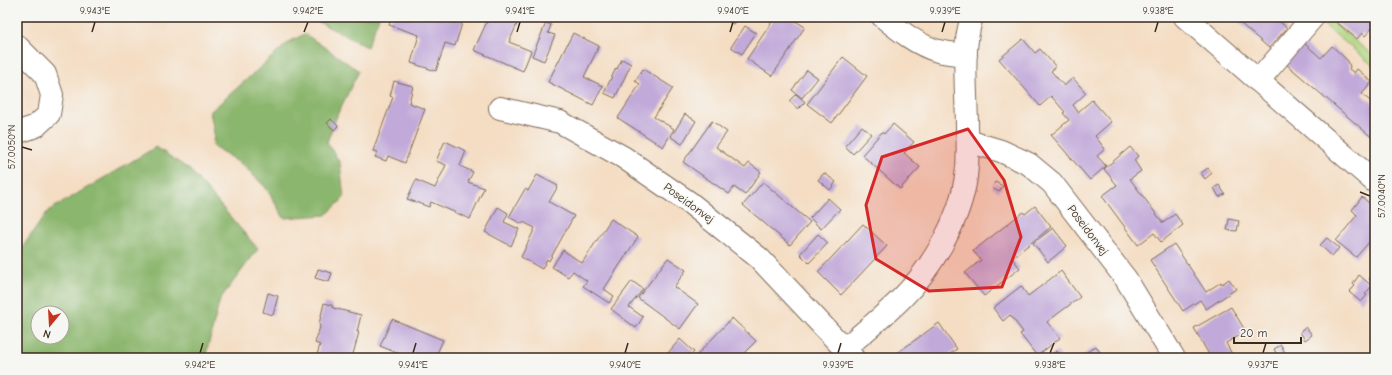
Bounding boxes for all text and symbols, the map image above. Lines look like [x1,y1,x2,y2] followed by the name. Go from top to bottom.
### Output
[80,5,110,17] text: 9.943°E
[293,5,323,17] text: 9.942°E
[505,5,535,17] text: 9.941°E
[717,5,749,17] text: 9.940°E
[929,5,961,17] text: 9.939°E
[1143,5,1173,17] text: 9.938°E
[6,125,18,169] text: 57.0050°N
[1376,174,1388,218] text: 57.0040°N
[661,180,717,226] street label: Poseidonvej
[1065,202,1111,258] street label: Poseidonvej
[30,305,70,345] north arrow
[1234,319,1301,345] scale bar
[1240,326,1268,340] text: 20 m
[42,327,52,341] text: N
[185,359,215,371] text: 9.942°E
[398,359,428,371] text: 9.941°E
[609,359,641,371] text: 9.940°E
[822,359,854,371] text: 9.939°E
[1035,359,1065,371] text: 9.938°E
[1248,359,1278,371] text: 9.937°E

